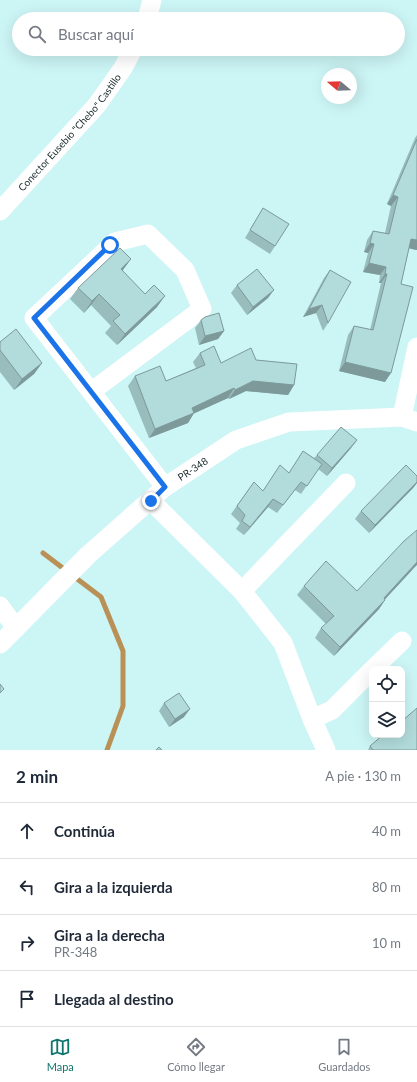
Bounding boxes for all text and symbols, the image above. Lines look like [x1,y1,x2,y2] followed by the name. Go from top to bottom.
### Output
[12,12,405,56] search box
[26,23,48,45] icon: search
[58,25,134,43] text: Buscar aquí
[321,68,357,104] north arrow
[15,71,123,193] street label: Conector Eusebio "Chebo" Castillo
[101,236,119,254] route start
[175,454,210,483] street label: PR-348
[142,492,160,510] route end
[369,666,405,738] map controls
[369,666,405,702] button: locate
[369,702,405,738] button: layers
[16,766,58,787] text: 2 min
[325,768,401,784] text: A pie · 130 m
[16,820,38,842] icon: ahead
[54,822,115,840] text: Continúa
[372,823,401,839] text: 40 m
[16,876,38,898] icon: left
[54,878,173,896] text: Gira a la izquierda
[372,879,401,895] text: 80 m
[54,926,165,944] text: Gira a la derecha
[16,932,38,954] icon: right
[372,935,401,951] text: 10 m
[54,944,97,960] text: PR-348
[16,988,38,1010] icon: arrive
[54,990,174,1008] text: Llegada al destino
[47,1036,74,1073] tab: Mapa
[167,1036,225,1073] tab: Cómo llegar
[318,1036,370,1073] tab: Guardados

